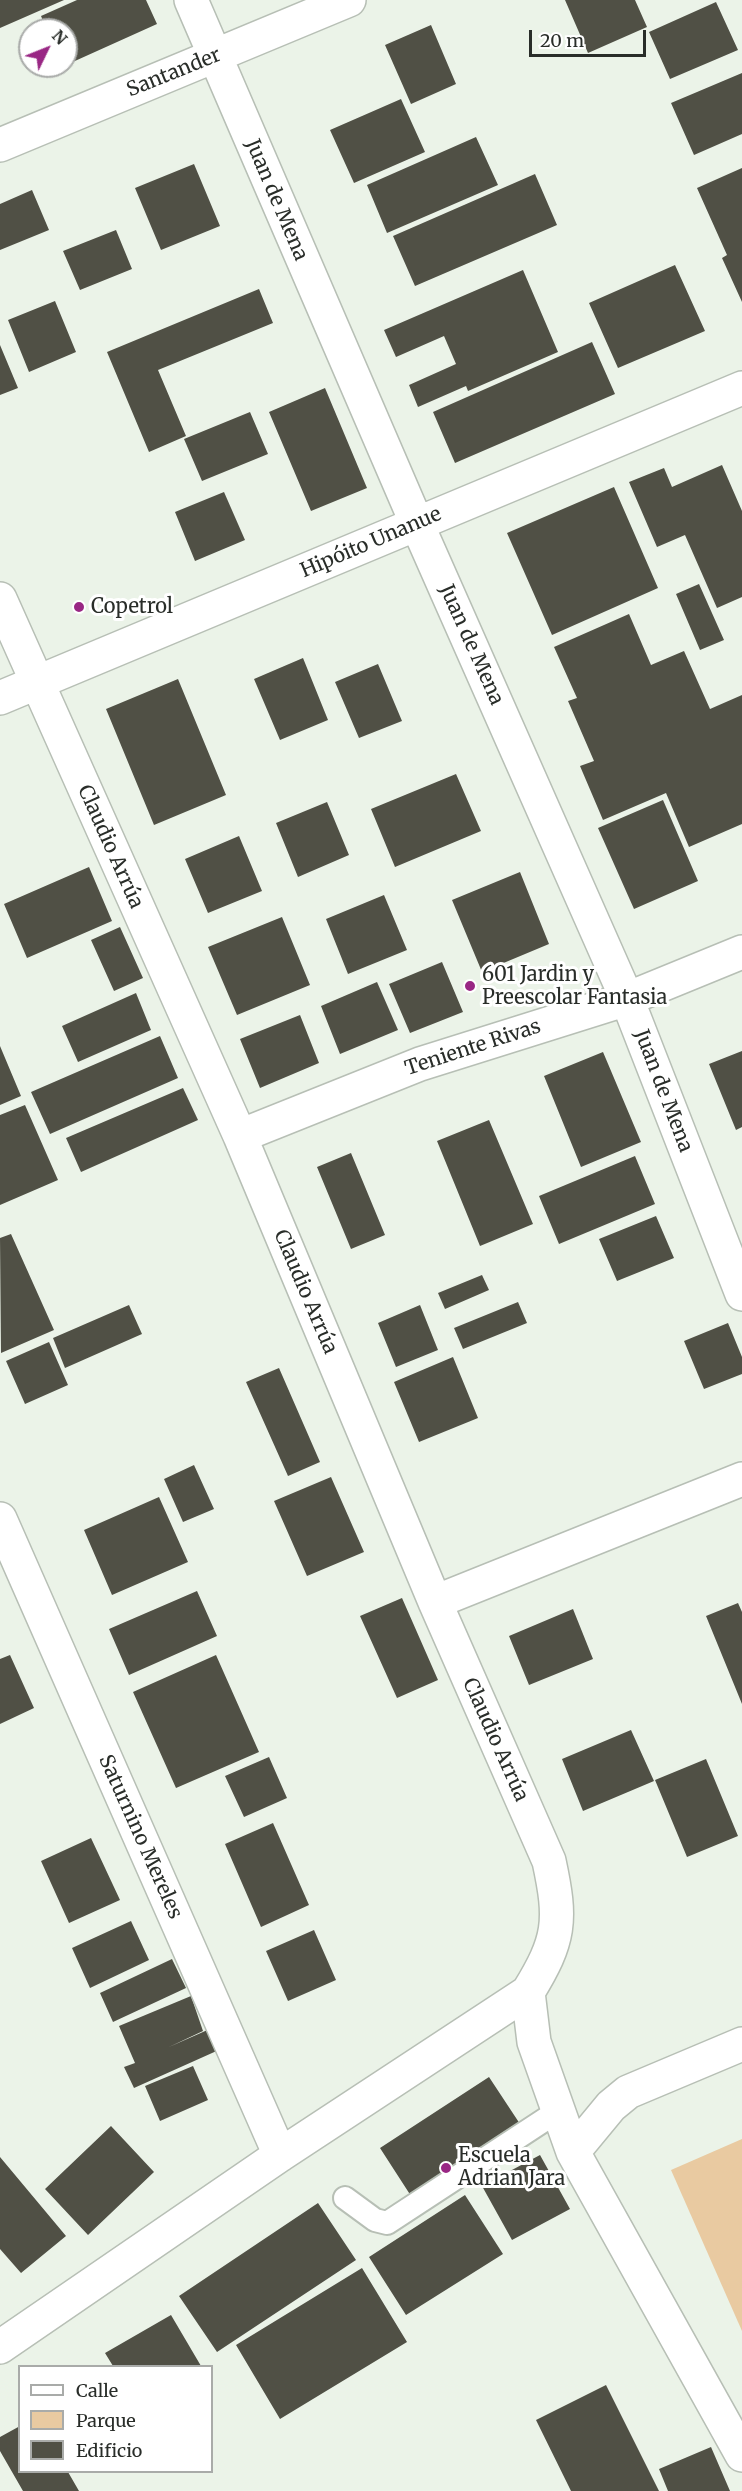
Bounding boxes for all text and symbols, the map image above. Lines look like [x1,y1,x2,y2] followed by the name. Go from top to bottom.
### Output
[18,18,78,78] north arrow
[532,18,649,56] scale bar
[48,26,71,49] text: N
[540,29,584,52] text: 20 m
[123,43,225,103] street label: Santander
[240,136,312,264] street label: Juan de Mena
[297,503,445,583] street label: Hipóito Unanue
[434,581,508,709] street label: Juan de Mena
[91,595,173,619] place label: Copetrol
[72,600,86,614] marker: Copetrol
[72,782,148,912] street label: Claudio Arrúa
[482,963,667,1010] place label: 601 Jardin y Preescolar Fantasia
[463,979,477,993] marker: 601 Jardin y Preescolar Fantasia
[402,1015,544,1081] street label: Teniente Rivas
[629,1026,697,1156] street label: Juan de Mena
[268,1226,342,1358] street label: Claudio Arrúa
[457,1675,533,1805] street label: Claudio Arrúa
[93,1751,187,1923] street label: Saturnino Mereles
[458,2144,565,2191] place label: Escuela Adrian Jara
[439,2161,453,2175] marker: Escuela Adrian Jara
[18,2365,213,2473] legend
[76,2379,118,2402] text: Calle
[76,2409,136,2432] text: Parque
[76,2439,142,2462] text: Edificio

